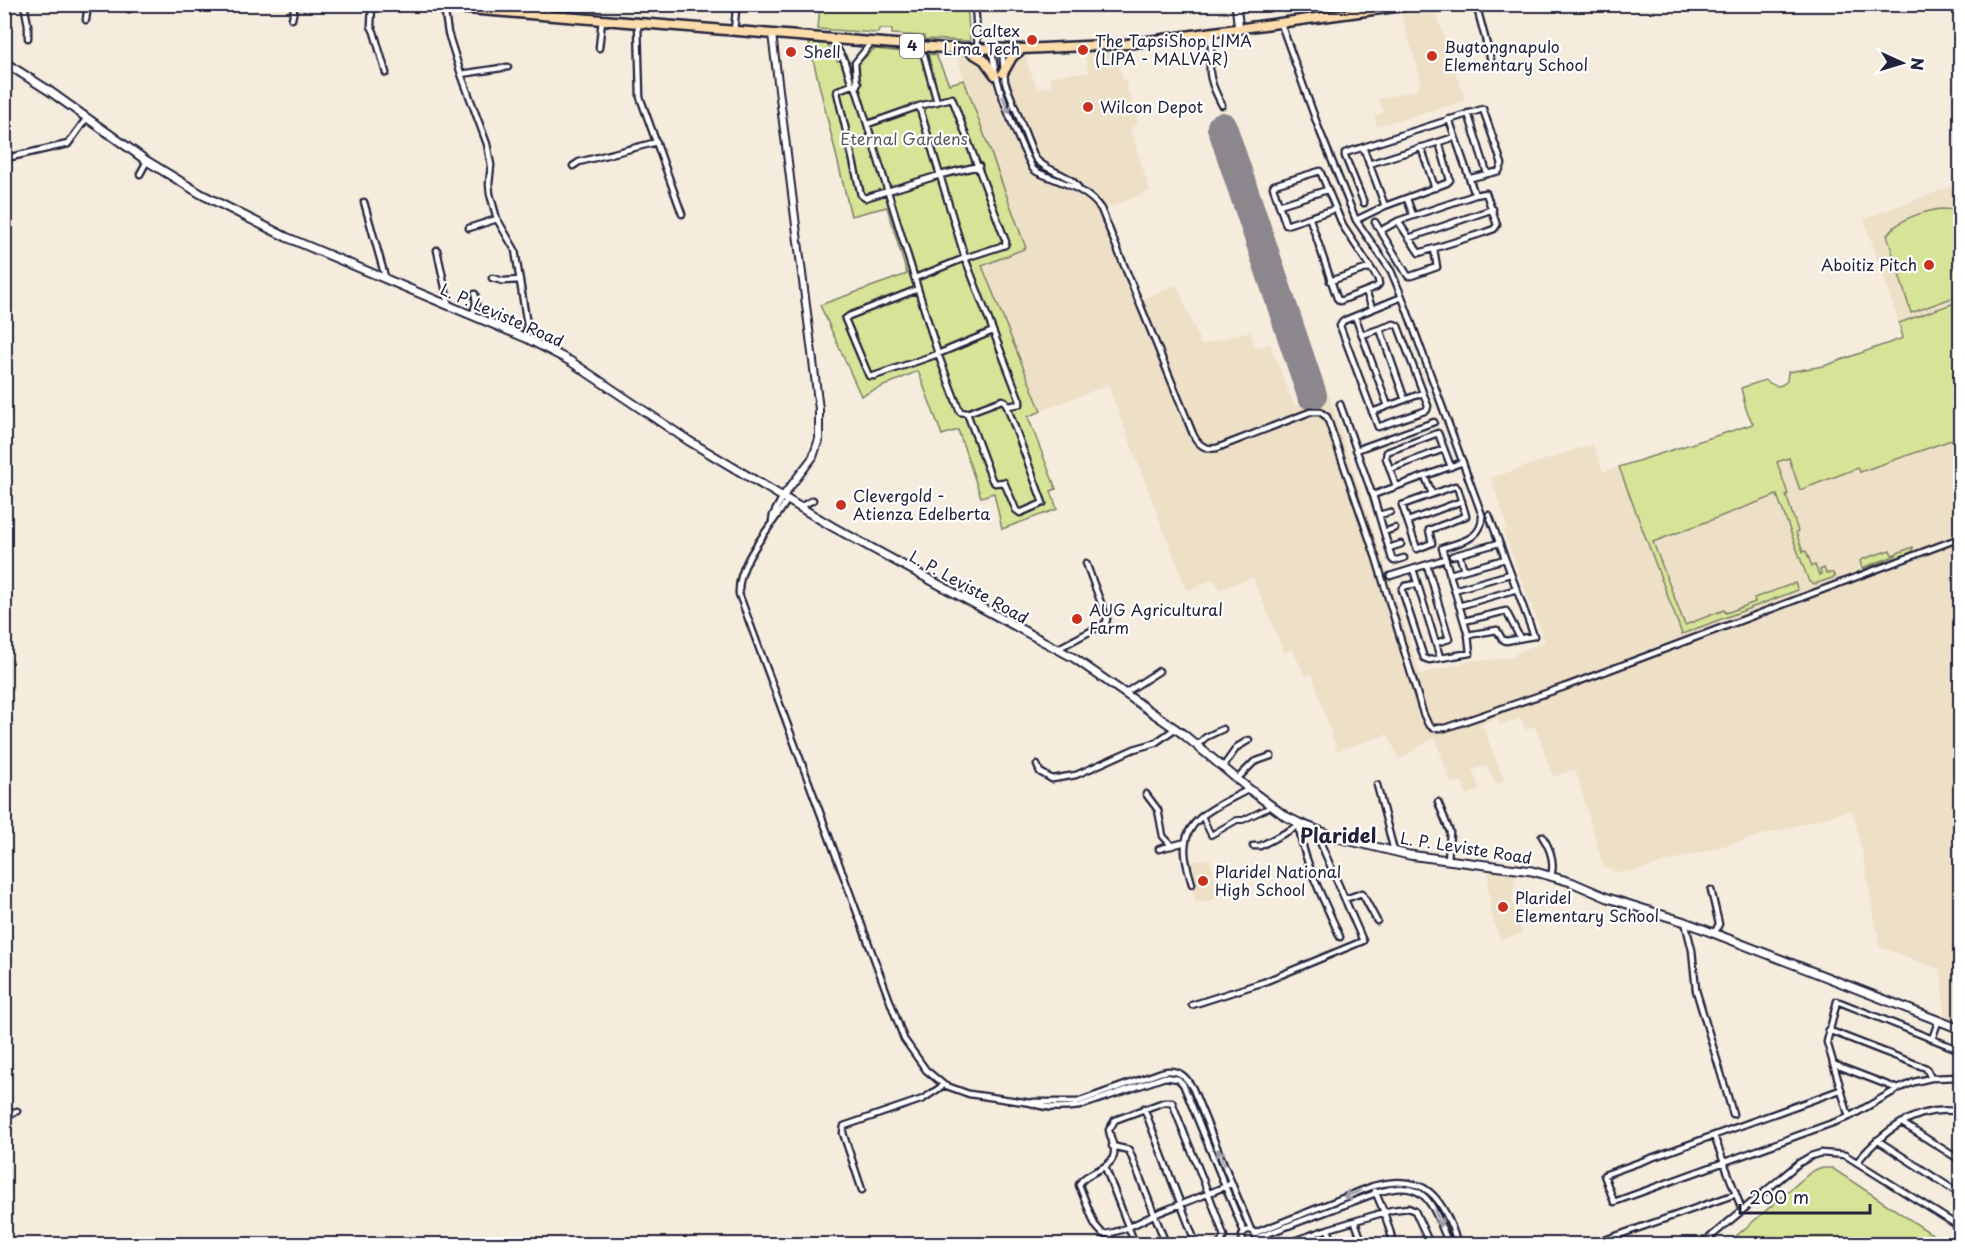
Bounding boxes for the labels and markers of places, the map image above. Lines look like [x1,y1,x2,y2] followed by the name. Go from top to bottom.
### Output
[943,18,1020,60] place label: Caltex Lima Tech
[1095,28,1252,70] place label: The TapsiShop LIMA (LIPA - MALVAR)
[1025,33,1039,47] marker: Caltex Lima Tech
[1444,34,1588,76] place label: Bugtongnapulo Elementary School
[803,39,841,63] place label: Shell
[1076,43,1090,57] marker: The TapsiShop LIMA (LIPA - MALVAR)
[784,45,798,59] marker: Shell
[1425,49,1439,63] marker: Bugtongnapulo Elementary School
[1100,94,1204,118] place label: Wilcon Depot
[1081,100,1095,114] marker: Wilcon Depot
[1821,252,1917,276] place label: Aboitiz Pitch
[1922,258,1936,272] marker: Aboitiz Pitch
[853,483,990,525] place label: Clevergold - Atienza Edelberta
[834,498,848,512] marker: Clevergold - Atienza Edelberta
[1089,597,1223,639] place label: AUG Agricultural Farm
[1070,612,1084,626] marker: AUG Agricultural Farm
[1215,859,1341,901] place label: Plaridel National High School
[1196,874,1210,888] marker: Plaridel National High School
[1515,885,1659,927] place label: Plaridel Elementary School
[1496,900,1510,914] marker: Plaridel Elementary School

